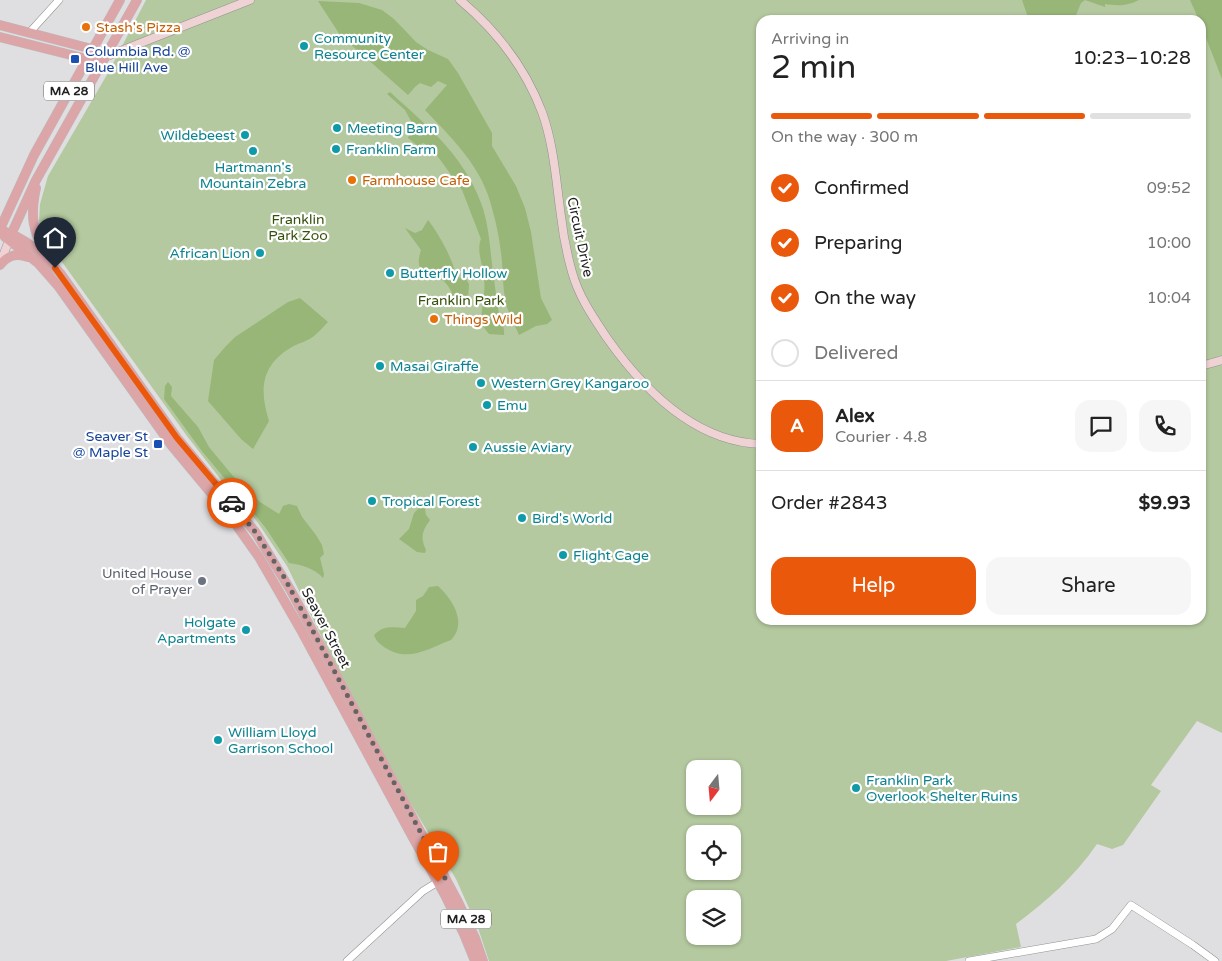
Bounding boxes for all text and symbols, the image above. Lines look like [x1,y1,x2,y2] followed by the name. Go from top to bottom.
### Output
[96,19,181,36] place label: Stash's Pizza
[80,21,92,33] marker: Stash's Pizza
[771,29,849,49] text: Arriving in
[314,30,425,63] place label: Community Resource Center
[298,40,310,52] marker: Community Resource Center
[85,43,190,76] place label: Columbia Rd. @ Blue Hill Ave
[1073,47,1191,69] text: 10:23–10:28
[771,49,856,87] text: 2 min
[69,53,81,65] marker: Columbia Rd. @ Blue Hill Ave
[44,82,94,100] road number: MA 28
[347,120,437,137] place label: Meeting Barn
[331,122,343,134] marker: Meeting Barn
[161,127,236,144] place label: Wildebeest
[771,127,918,147] text: On the way · 300 m
[239,129,251,141] marker: Wildebeest
[346,141,436,158] place label: Franklin Farm
[330,143,342,155] marker: Franklin Farm
[247,145,259,157] marker: Hartmann's Mountain Zebra
[200,159,306,192] place label: Hartmann's Mountain Zebra
[362,172,470,189] place label: Farmhouse Cafe
[346,174,358,186] marker: Farmhouse Cafe
[771,174,799,202] icon: check
[814,177,909,199] text: Confirmed
[1147,178,1191,198] text: 09:52
[563,195,597,279] street label: Circuit Drive
[268,211,328,244] park label: Franklin Park Zoo
[34,217,76,268] pin
[41,224,69,252] icon: home
[771,229,799,257] icon: check
[814,232,903,254] text: Preparing
[1147,233,1191,253] text: 10:00
[170,245,250,262] place label: African Lion
[254,247,266,259] marker: African Lion
[400,265,507,282] place label: Butterfly Hollow
[384,267,396,279] marker: Butterfly Hollow
[771,284,799,312] icon: check
[814,287,916,309] text: On the way
[1147,288,1191,308] text: 10:04
[418,292,505,309] park label: Franklin Park
[444,311,522,328] place label: Things Wild
[428,313,440,325] marker: Things Wild
[814,342,899,364] text: Delivered
[390,358,479,375] place label: Masai Giraffe
[374,360,386,372] marker: Masai Giraffe
[491,375,649,392] place label: Western Grey Kangaroo
[475,377,487,389] marker: Western Grey Kangaroo
[497,397,527,414] place label: Emu
[481,399,493,411] marker: Emu
[1075,400,1127,452] button: chat
[1139,400,1191,452] button: phone
[835,405,875,427] text: Alex
[790,415,804,437] text: A
[835,427,927,447] text: Courier · 4.8
[73,428,149,461] place label: Seaver St @ Maple St
[152,438,164,450] marker: Seaver St @ Maple St
[483,439,572,456] place label: Aussie Aviary
[467,441,479,453] marker: Aussie Aviary
[207,478,257,528] courier
[218,489,246,517] icon: car
[771,492,888,514] text: Order #2843
[1139,492,1191,514] text: $9.93
[382,493,480,510] place label: Tropical Forest
[366,495,378,507] marker: Tropical Forest
[532,510,612,527] place label: Bird's World
[516,512,528,524] marker: Bird's World
[573,547,649,564] place label: Flight Cage
[557,549,569,561] marker: Flight Cage
[771,557,976,615] button: Help
[986,557,1191,615] button: Share
[102,565,193,598] place label: United House of Prayer
[196,575,208,587] marker: United House of Prayer
[298,585,355,672] street label: Seaver Street
[157,614,236,647] place label: Holgate Apartments
[240,624,252,636] marker: Holgate Apartments
[228,724,333,757] place label: William Lloyd Garrison School
[212,734,224,746] marker: William Lloyd Garrison School
[686,760,741,815] north arrow
[686,760,741,945] map controls
[866,772,1018,805] place label: Franklin Park Overlook Shelter Ruins
[850,782,862,794] marker: Franklin Park Overlook Shelter Ruins
[686,825,741,880] button: locate
[417,831,459,882] pin
[424,838,452,866] icon: bag
[686,890,741,945] button: layers
[441,910,491,929] road number: MA 28

